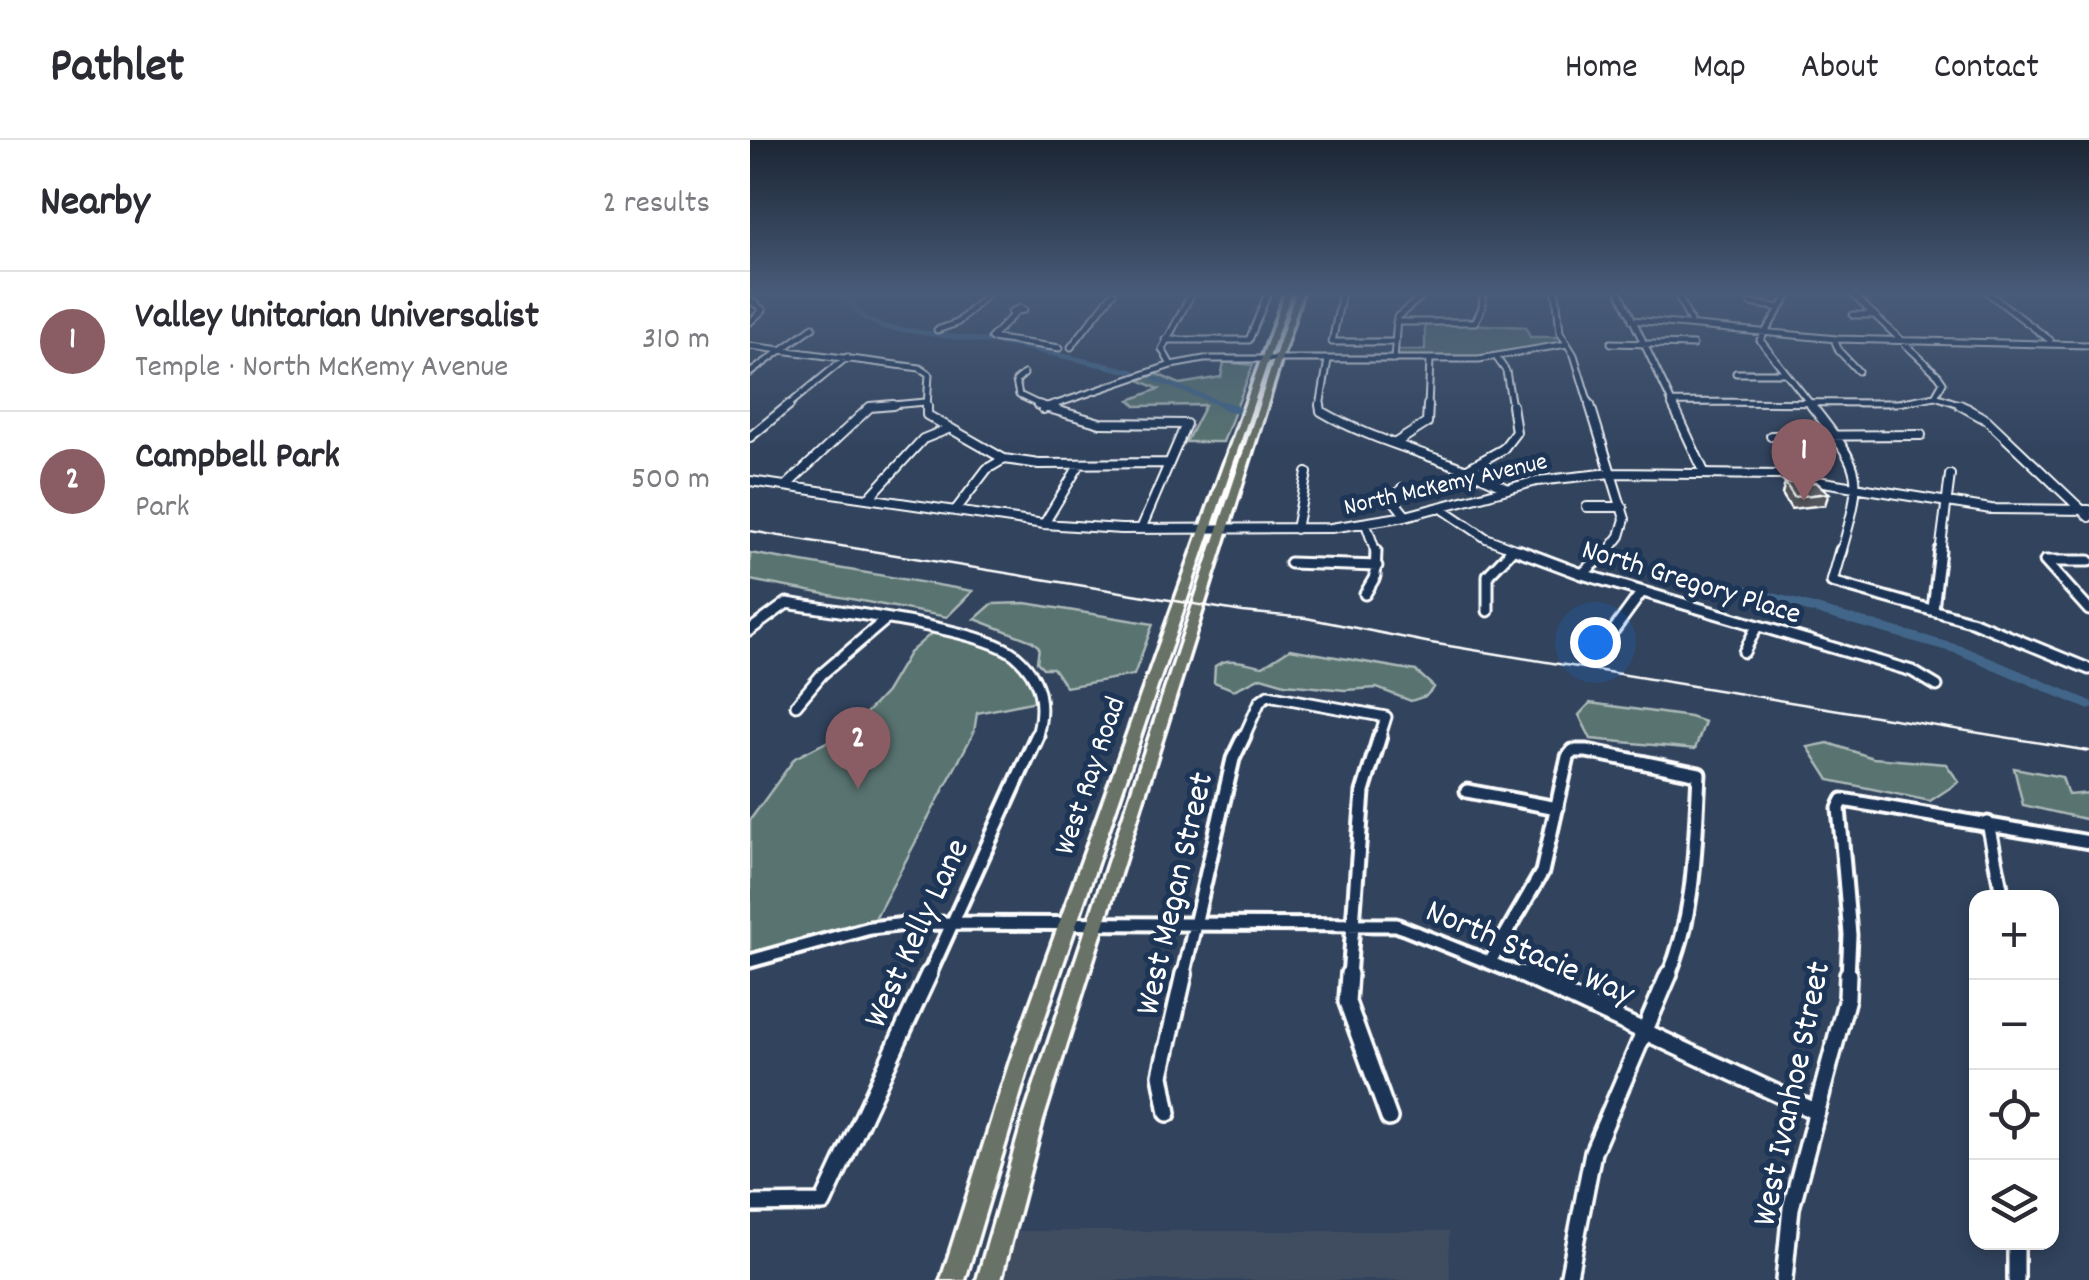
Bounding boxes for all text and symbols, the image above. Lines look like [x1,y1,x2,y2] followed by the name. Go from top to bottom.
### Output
[50,35,184,104] text: Pathlet
[1565,44,1638,94] text: Home
[1693,44,1746,94] text: Map
[1801,44,1879,94] text: About
[1934,44,2039,94] text: Contact
[40,175,150,235] text: Nearby
[603,182,710,228] text: 2 results
[135,291,539,346] text: Valley Unitarian Universalist
[69,318,76,364] text: 1
[642,318,710,364] text: 310 m
[135,346,508,392] text: Temple · North McKemy Avenue
[1772,418,1836,501] pin: 1
[135,431,340,486] text: Campbell Park
[1341,445,1551,527] street label: North McKemy Avenue
[66,458,79,504] text: 2
[631,458,710,504] text: 500 m
[135,486,190,532] text: Park
[1576,531,1806,638] street label: North Gregory Place
[1570,617,1621,668] your location
[1045,692,1139,861] street label: West Ray Road
[826,706,890,789] pin: 2
[1125,768,1229,1021] street label: West Megan Street
[853,831,984,1037] street label: West Kelly Lane
[1417,888,1642,1021] street label: North Stacie Way
[1969,890,2059,1250] map controls
[1969,890,2059,980] button: +
[1741,957,1846,1231] street label: West Ivanhoe Street
[1969,980,2059,1070] button: −
[1969,1070,2059,1160] button: locate
[1969,1160,2059,1250] button: layers

